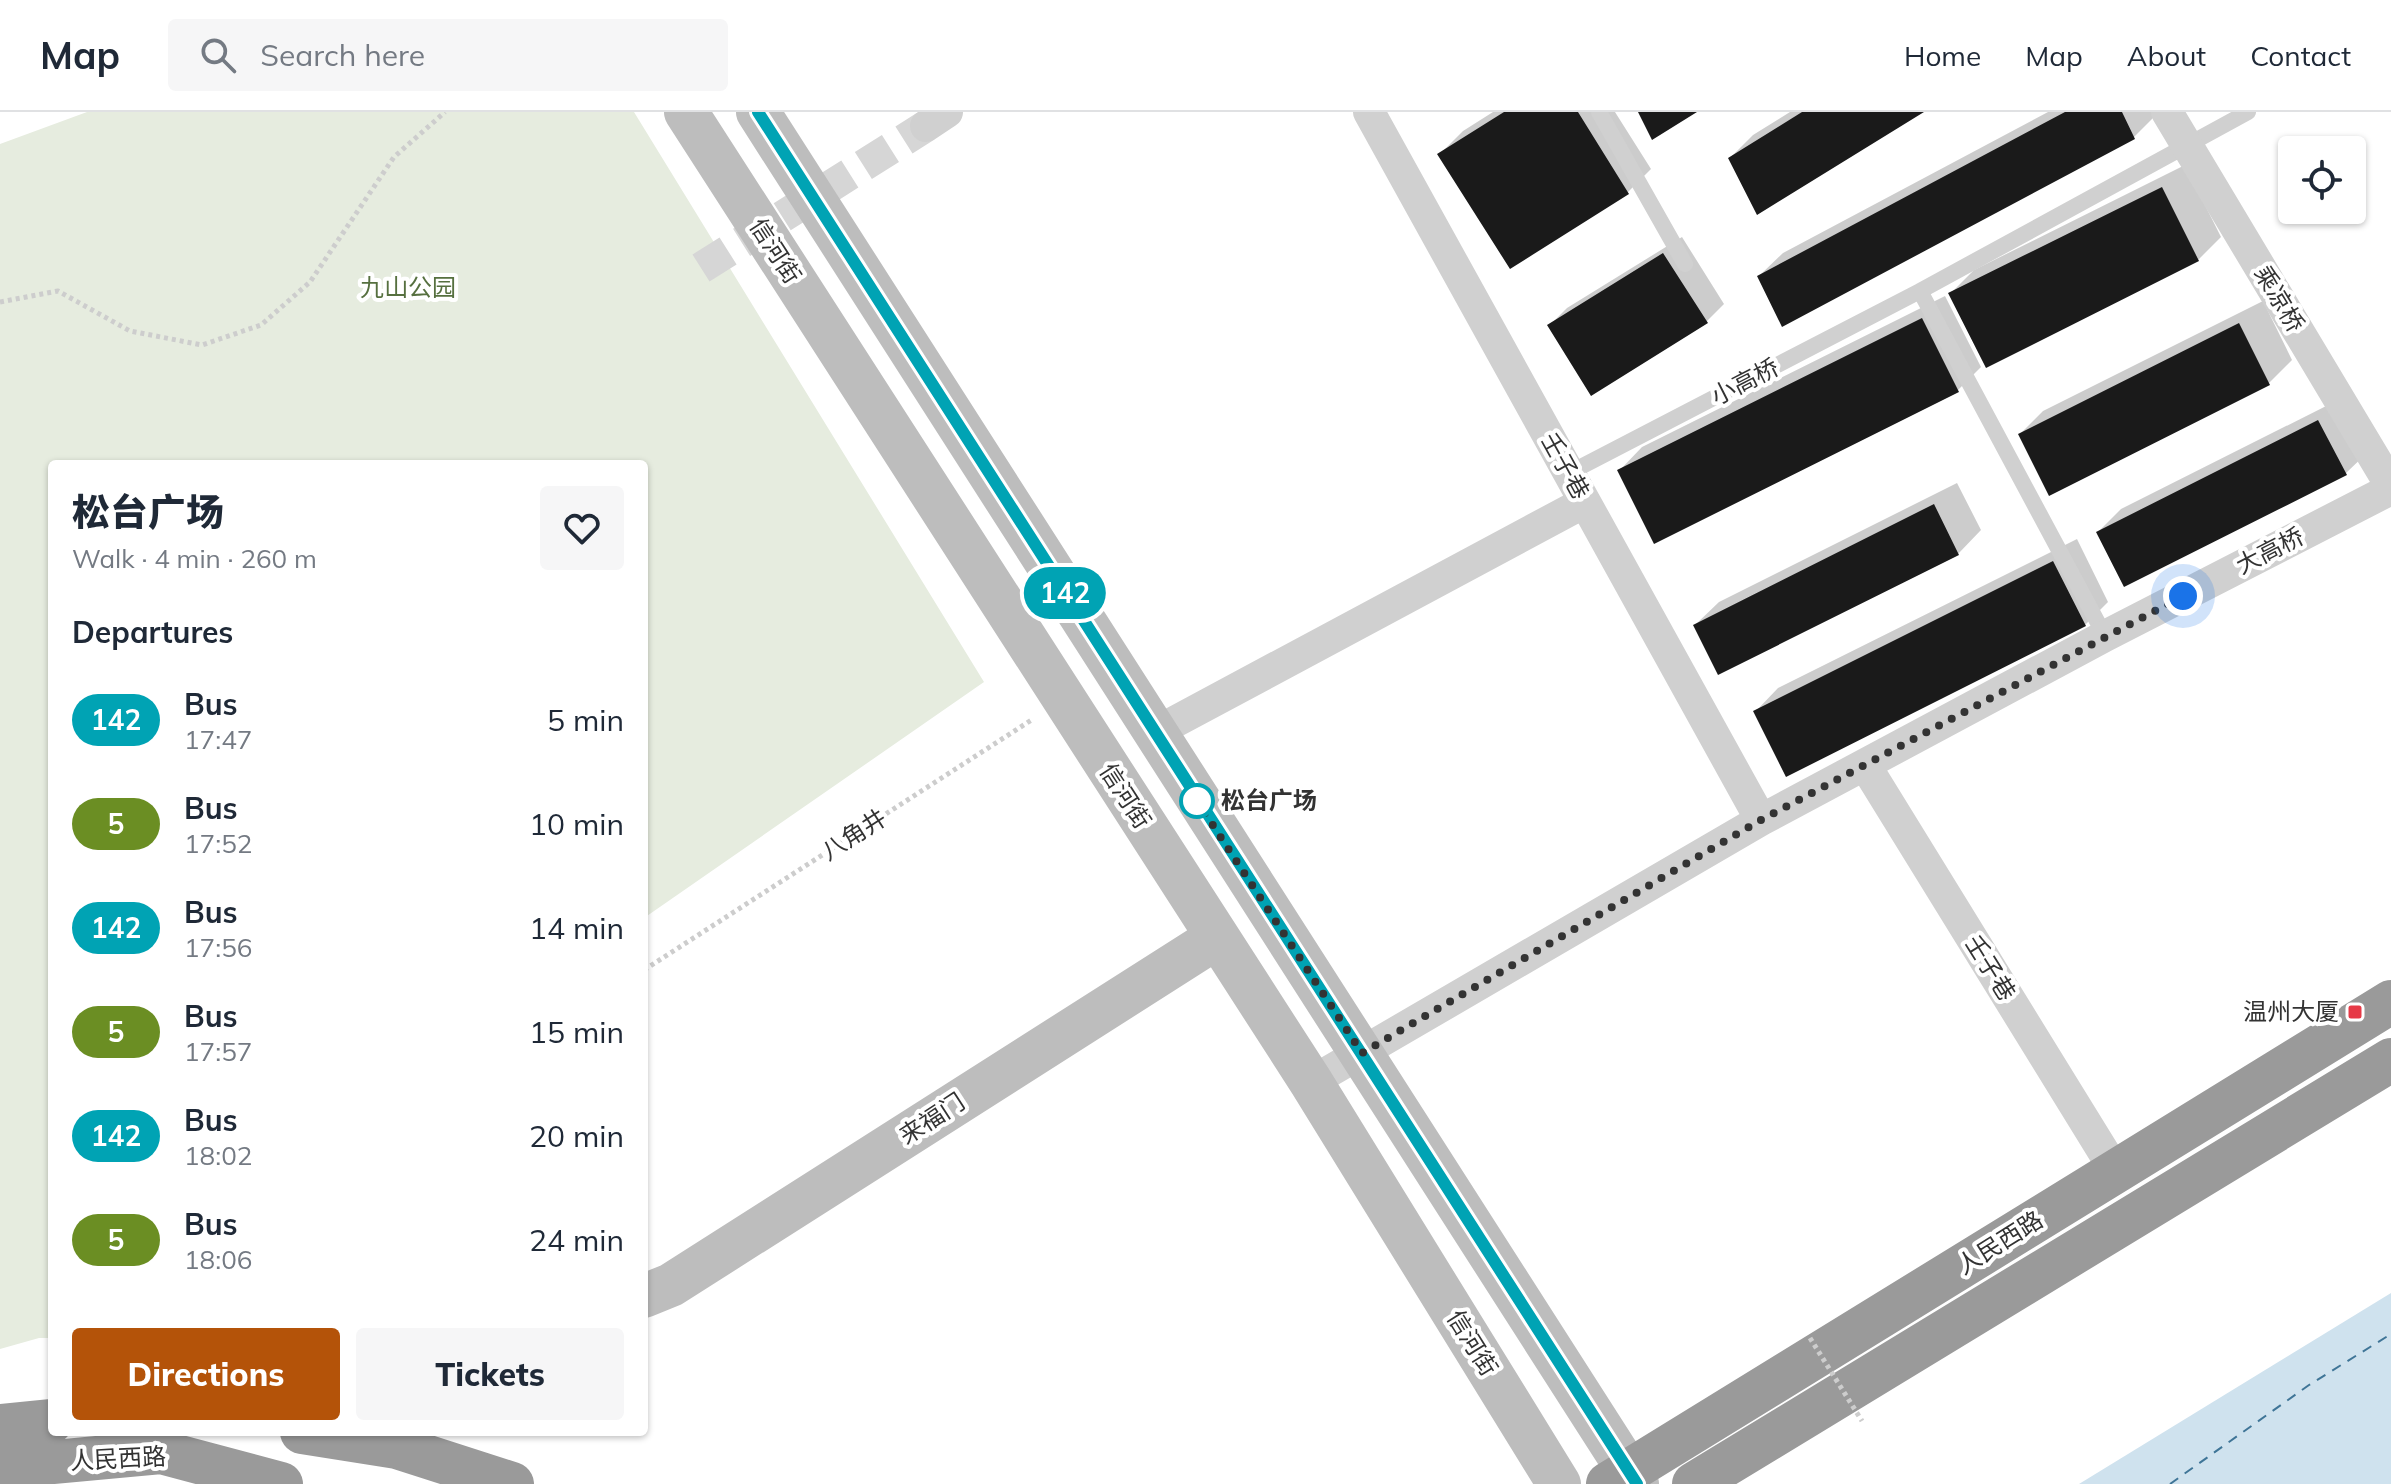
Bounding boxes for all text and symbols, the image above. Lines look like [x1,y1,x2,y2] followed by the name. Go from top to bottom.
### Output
[168,19,728,91] search box
[40,31,120,79] text: Map
[196,33,240,77] icon: search
[260,36,425,74] text: Search here
[1904,38,1981,73] text: Home
[2025,38,2083,73] text: Map
[2127,38,2206,73] text: About
[2250,38,2351,73] text: Contact
[2278,136,2366,224] map controls
[2278,136,2366,224] button: locate
[744,212,808,289] street label: 信河街
[2248,260,2311,337] street label: 乘凉桥
[360,272,456,302] park label: 九山公园
[1706,351,1783,411] street label: 小高桥
[1535,427,1596,504] street label: 壬子巷
[540,486,624,570] button: heart
[72,488,224,536] text: 松台广场
[2231,520,2308,580] street label: 大高桥
[72,542,317,575] text: Walk · 4 min · 260 m
[1019,567,1111,619] line badge: 142
[1040,575,1090,610] text: 142
[2163,576,2203,616] your location
[72,613,233,651] text: Departures
[184,685,238,723] text: Bus
[547,701,624,739] text: 5 min
[91,702,141,737] text: 142
[184,723,252,756] text: 17:47
[1094,757,1158,834] street label: 信河街
[1180,784,1214,818] marker: 松台广场
[1221,785,1317,815] place label: 松台广场
[184,789,238,827] text: Bus
[815,802,892,866] street label: 八角井
[529,805,624,843] text: 10 min
[108,806,124,841] text: 5
[184,827,252,860] text: 17:52
[184,893,238,931] text: Bus
[529,909,624,947] text: 14 min
[91,910,141,945] text: 142
[1959,929,2023,1006] street label: 壬子巷
[184,931,252,964] text: 17:56
[2243,996,2339,1026] place label: 温州大厦
[184,997,238,1035] text: Bus
[2346,1003,2364,1021] marker: 温州大厦
[529,1013,624,1051] text: 15 min
[108,1014,124,1049] text: 5
[184,1035,252,1068] text: 17:57
[893,1086,970,1150] street label: 来福门
[184,1101,238,1139] text: Bus
[529,1117,624,1155] text: 20 min
[91,1118,141,1153] text: 142
[184,1139,252,1172] text: 18:02
[1951,1204,2048,1280] street label: 人民西路
[184,1205,238,1243] text: Bus
[529,1221,624,1259] text: 24 min
[108,1222,124,1257] text: 5
[184,1243,252,1276] text: 18:06
[1441,1304,1505,1381] street label: 信河街
[72,1328,340,1420] button: Directions
[356,1328,624,1420] button: Tickets
[69,1441,167,1475] street label: 人民西路

